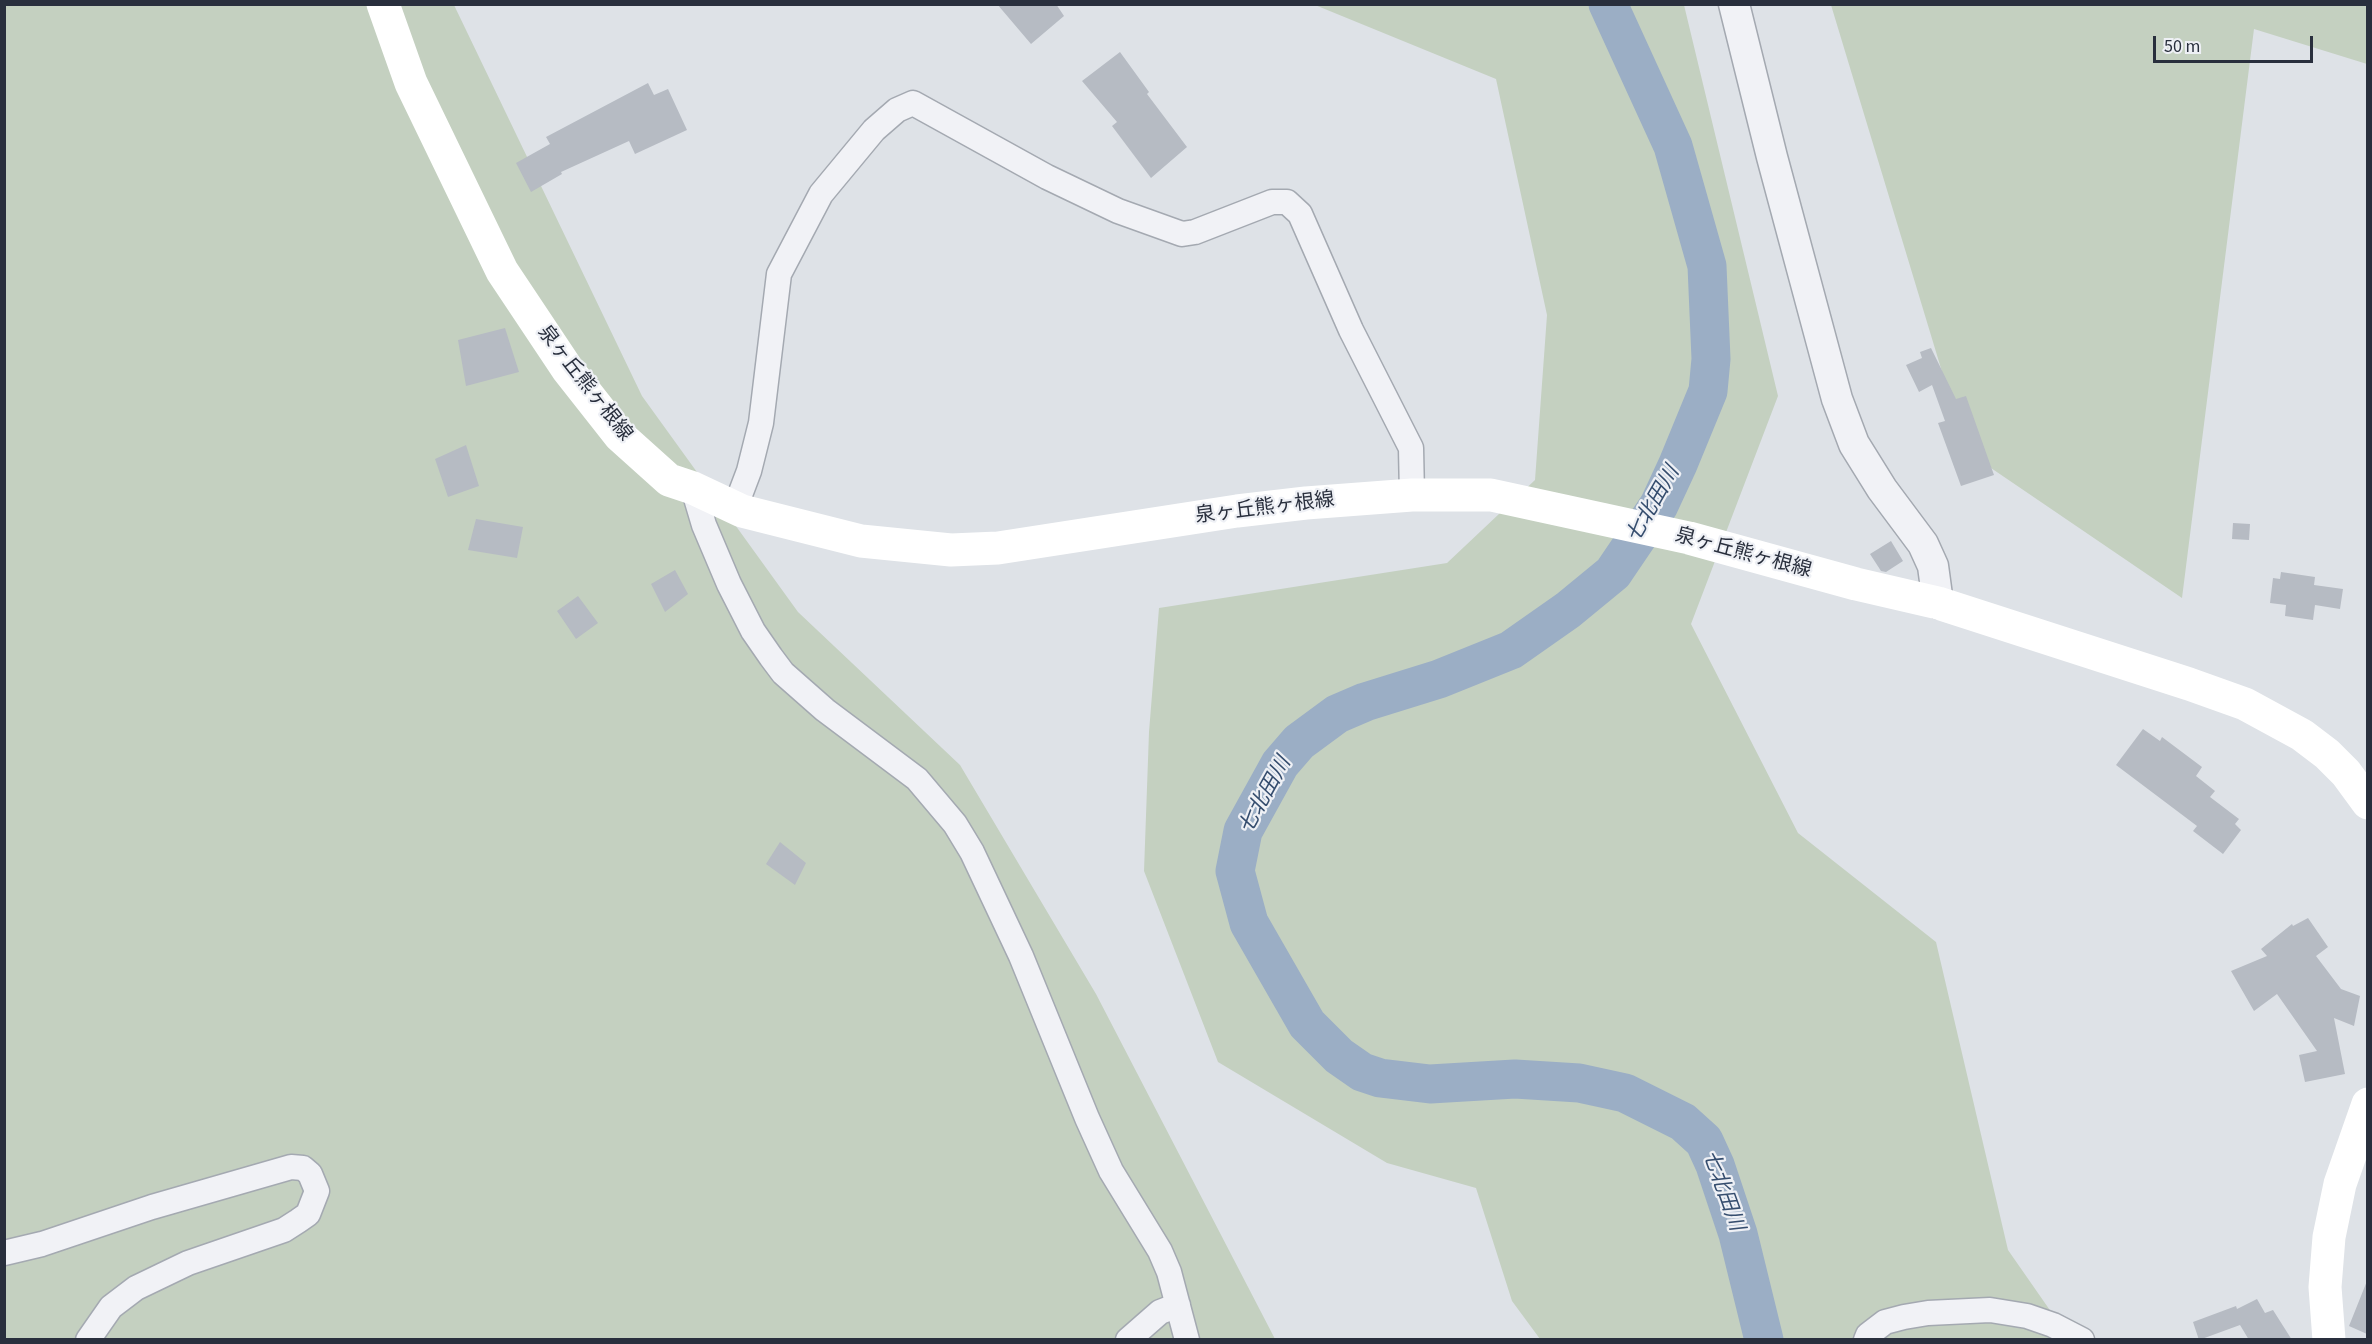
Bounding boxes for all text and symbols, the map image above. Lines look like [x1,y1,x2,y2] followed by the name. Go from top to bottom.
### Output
[2156,24,2316,62] scale bar
[2164,34,2200,59] text: 50 m
[531,321,637,447] street label: 泉ヶ丘熊ヶ根線
[1622,462,1686,548] water label: 七北田川
[1194,489,1336,529] street label: 泉ヶ丘熊ヶ根線
[1672,524,1814,584] street label: 泉ヶ丘熊ヶ根線
[1235,753,1297,839] water label: 七北田川
[1696,1147,1748,1235] water label: 七北田川

